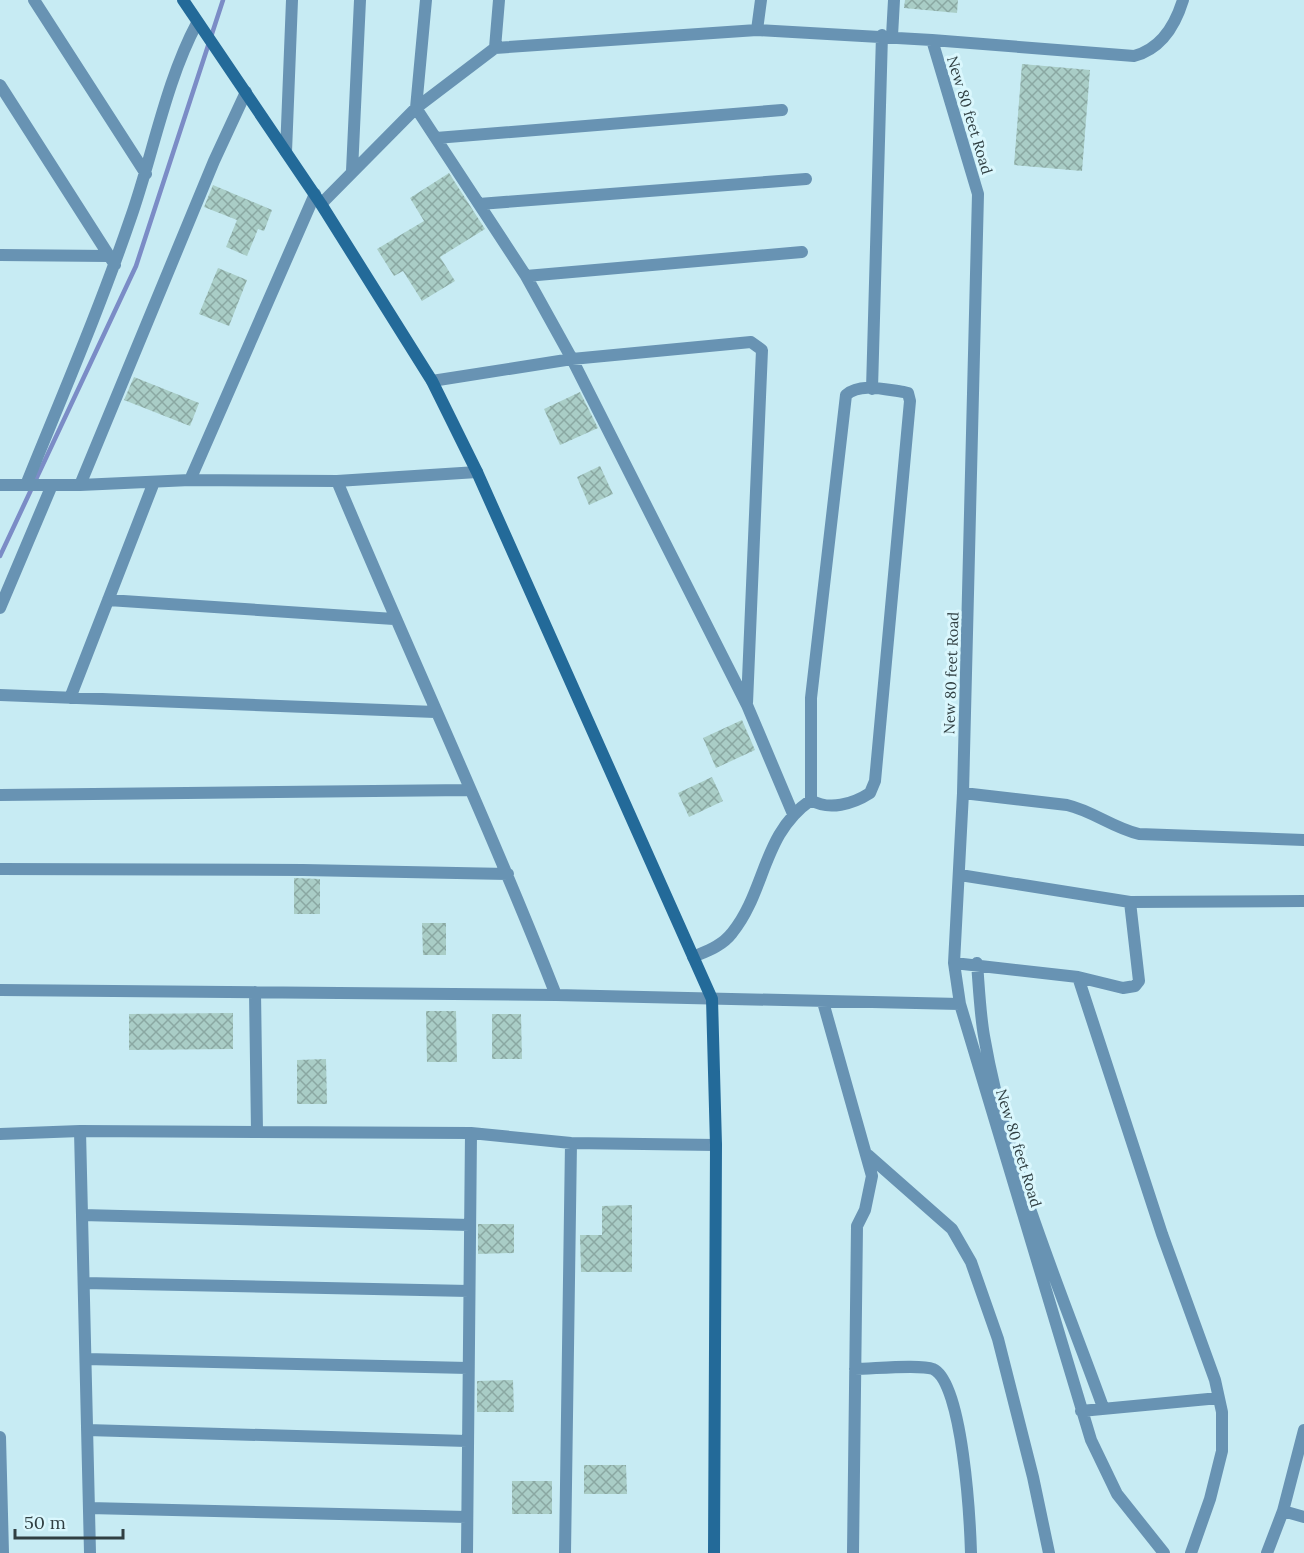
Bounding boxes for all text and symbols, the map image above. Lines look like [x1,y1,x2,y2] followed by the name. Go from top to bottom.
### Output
[943,54,997,176] street label: New 80 feet Road
[939,611,963,735] street label: New 80 feet Road
[992,1087,1046,1209] street label: New 80 feet Road
[15,1502,123,1540] scale bar
[24,1511,66,1534] text: 50 m

